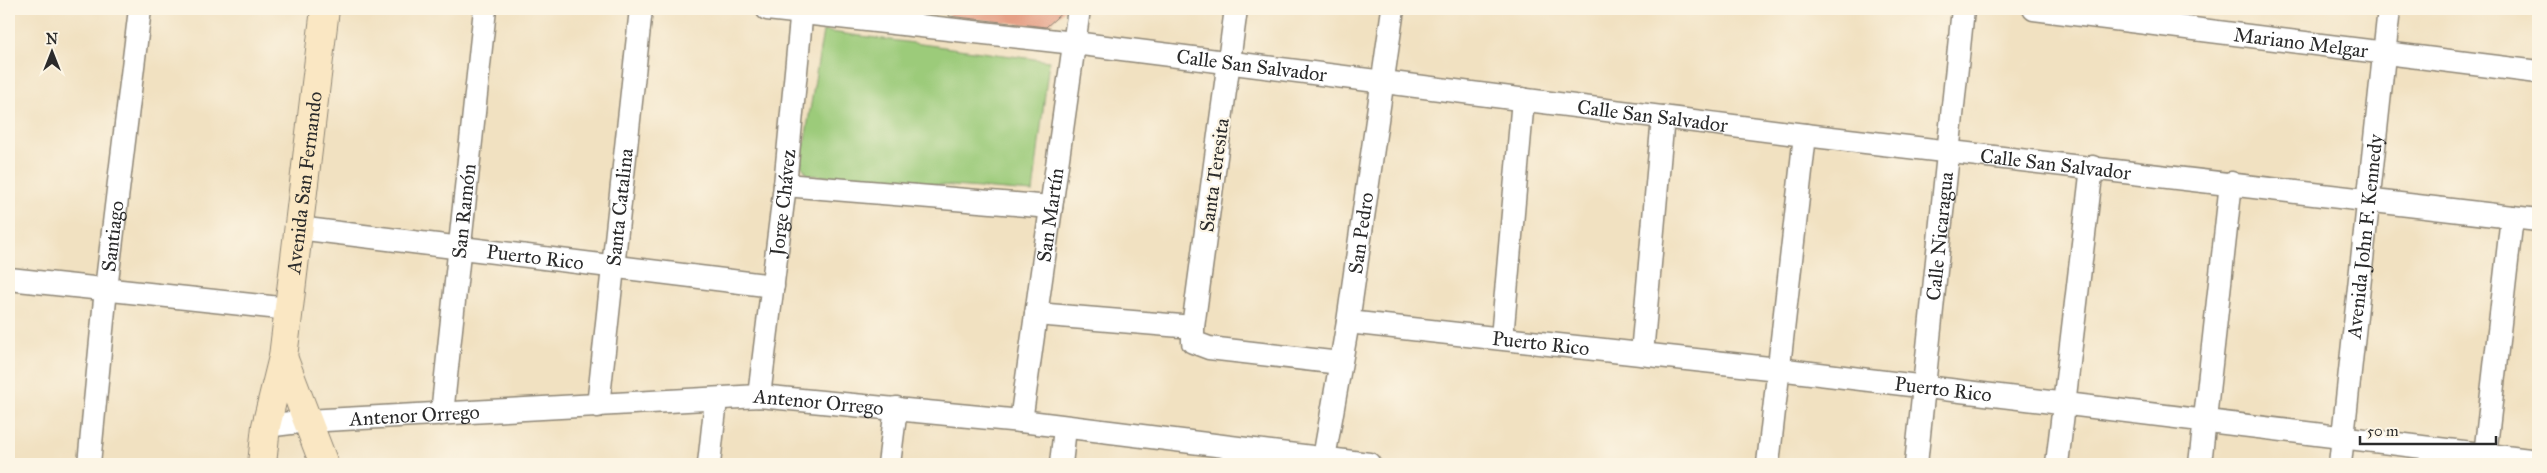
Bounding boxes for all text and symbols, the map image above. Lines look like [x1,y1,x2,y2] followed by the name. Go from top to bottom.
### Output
[2232,22,2370,63] street label: Mariano Melgar
[28,28,78,78] north arrow
[46,31,58,48] text: N
[1175,44,1329,87] street label: Calle San Salvador
[281,90,327,276] street label: Avenida San Fernando
[1576,94,1730,137] street label: Calle San Salvador
[1194,116,1234,234] street label: Santa Teresita
[2341,132,2388,341] street label: Avenida John F. Kennedy
[1979,143,2133,185] street label: Calle San Salvador
[601,146,638,267] street label: Santa Catalina
[764,148,800,259] street label: Jorge Chávez
[447,162,481,260] street label: San Ramón
[1031,166,1069,264] street label: San Martín
[1921,170,1958,302] street label: Calle Nicaragua
[1343,191,1379,275] street label: San Pedro
[96,199,129,273] street label: Santiago
[485,239,585,275] street label: Puerto Rico
[1491,326,1591,360] street label: Puerto Rico
[1893,371,1993,407] street label: Puerto Rico
[752,383,885,420] street label: Antenor Orrego
[348,399,480,431] street label: Antenor Orrego
[2360,413,2496,445] scale bar
[2367,422,2399,440] text: 50 m

